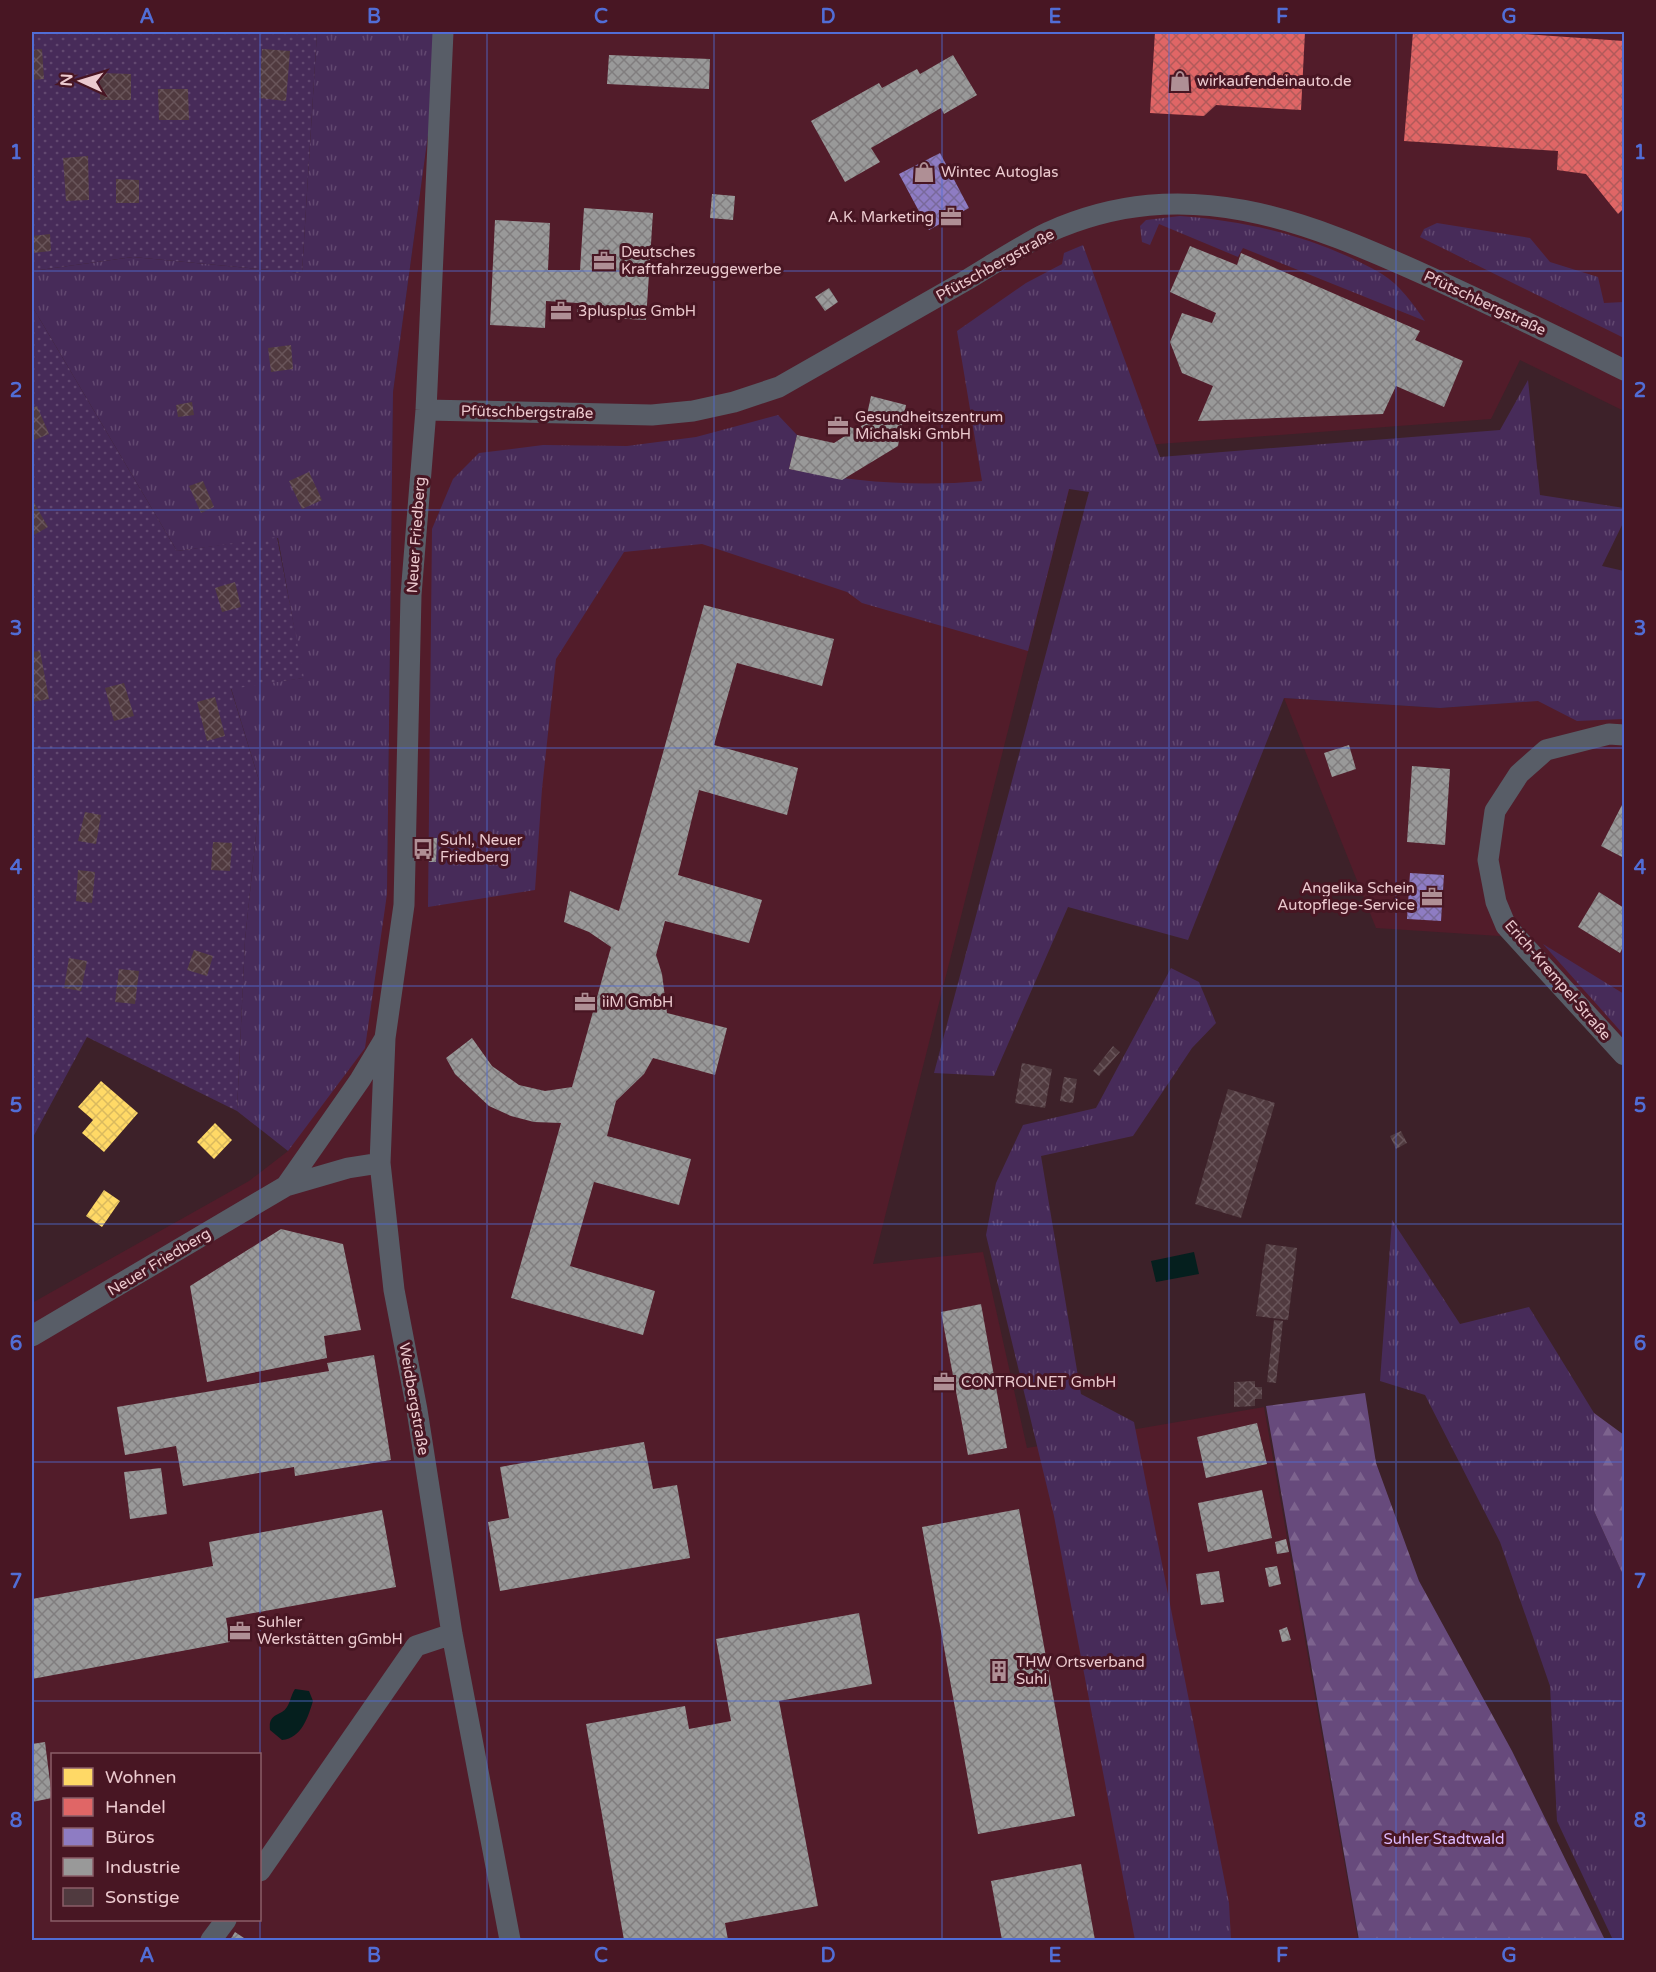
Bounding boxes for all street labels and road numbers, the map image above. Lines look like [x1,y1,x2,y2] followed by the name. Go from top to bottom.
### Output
[933,225,1057,305] street label: Pfütschbergstraße
[1421,267,1549,339] street label: Pfütschbergstraße
[461,402,593,422] street label: Pfütschbergstraße
[403,476,429,594] street label: Neuer Friedberg
[1501,916,1615,1044] street label: Erich-Krempel-Straße
[104,1224,214,1300] street label: Neuer Friedberg
[395,1341,433,1457] street label: Weidbergstraße

